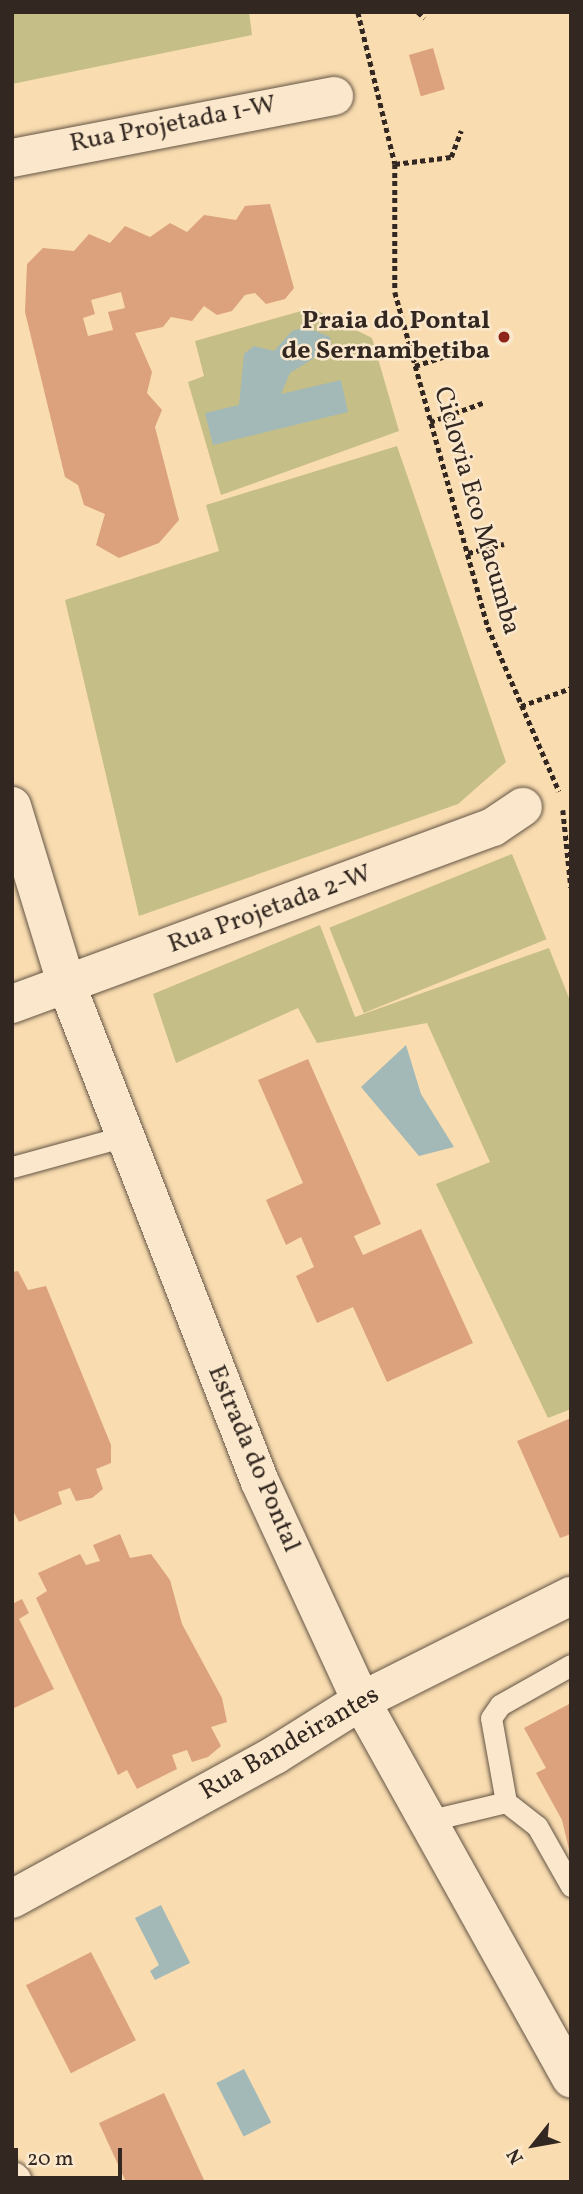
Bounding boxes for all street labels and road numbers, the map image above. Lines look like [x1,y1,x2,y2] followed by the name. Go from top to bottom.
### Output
[67,90,279,160] street label: Rua Projetada 1-W
[426,383,526,639] street label: Ciclovia Eco Macumba
[164,859,376,961] street label: Rua Projetada 2-W
[200,1361,306,1557] street label: Estrada do Pontal
[195,1680,385,1808] street label: Rua Bandeirantes

